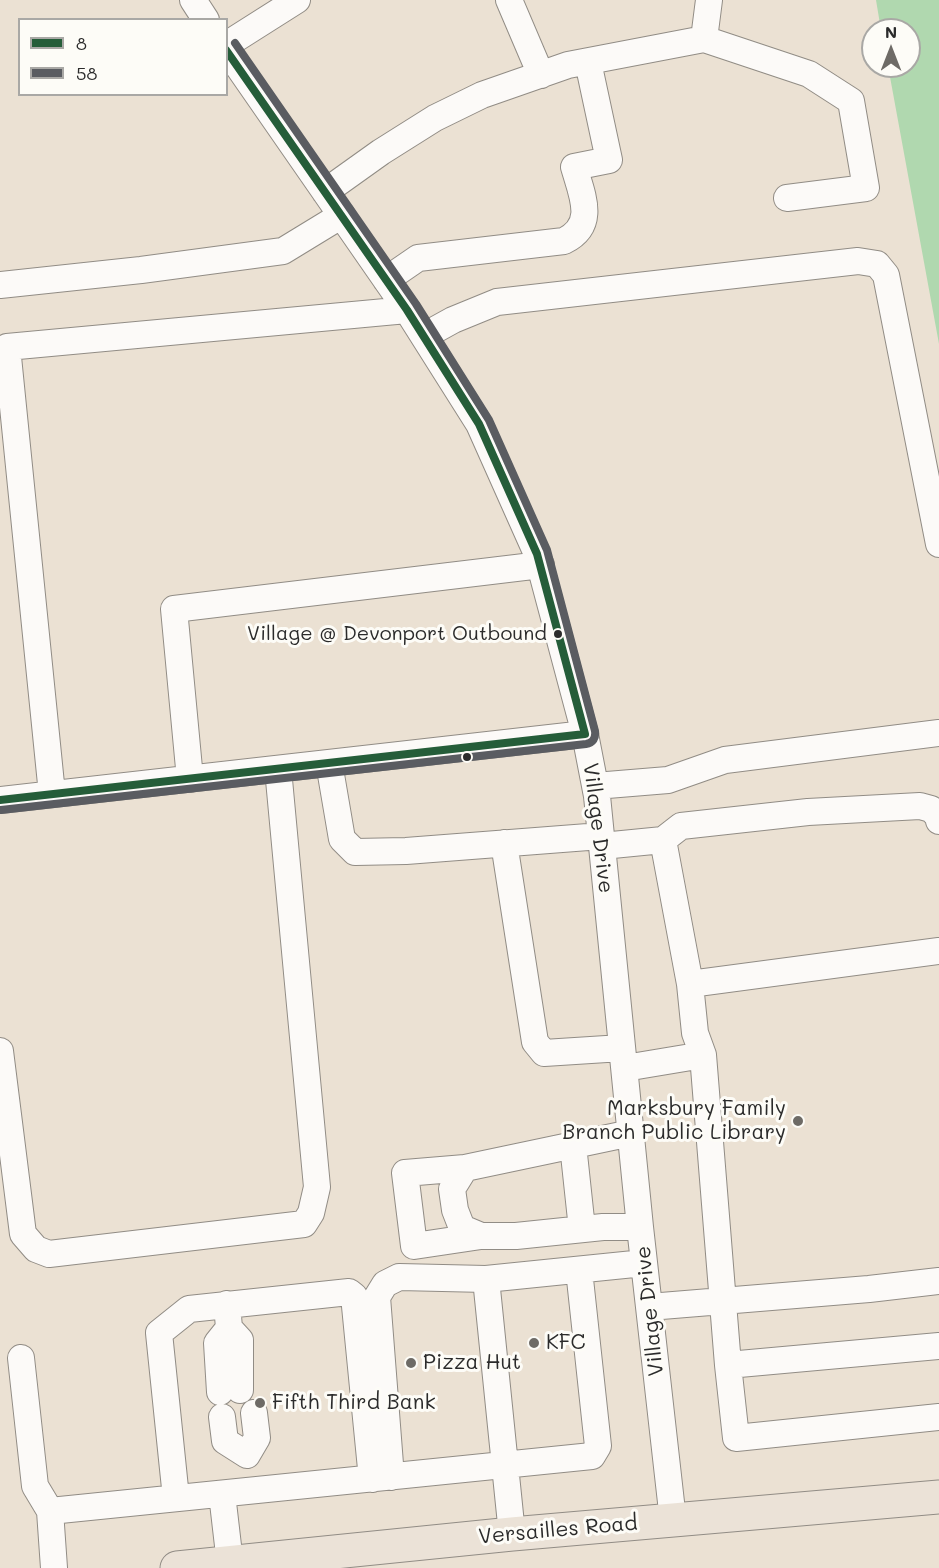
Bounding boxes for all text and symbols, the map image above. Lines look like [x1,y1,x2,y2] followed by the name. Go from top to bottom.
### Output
[18,18,228,96] legend
[861,18,921,78] north arrow
[885,21,897,42] text: N
[76,31,87,55] text: 8
[76,61,97,85] text: 58
[247,622,547,646] place label: Village @ Devonport Outbound
[552,628,564,640] marker: Village @ Devonport Outbound
[461,751,473,763] unlabelled marker
[578,761,618,895] street label: Village Drive
[562,1096,786,1146] place label: Marksbury Family Branch Public Library
[791,1114,805,1128] marker: Marksbury Family Branch Public Library
[631,1245,669,1377] street label: Village Drive
[546,1330,585,1356] place label: KFC
[527,1336,541,1350] marker: KFC
[423,1350,521,1376] place label: Pizza Hut
[404,1356,418,1370] marker: Pizza Hut
[272,1390,436,1416] place label: Fifth Third Bank
[253,1396,267,1410] marker: Fifth Third Bank
[477,1510,639,1550] street label: Versailles Road

